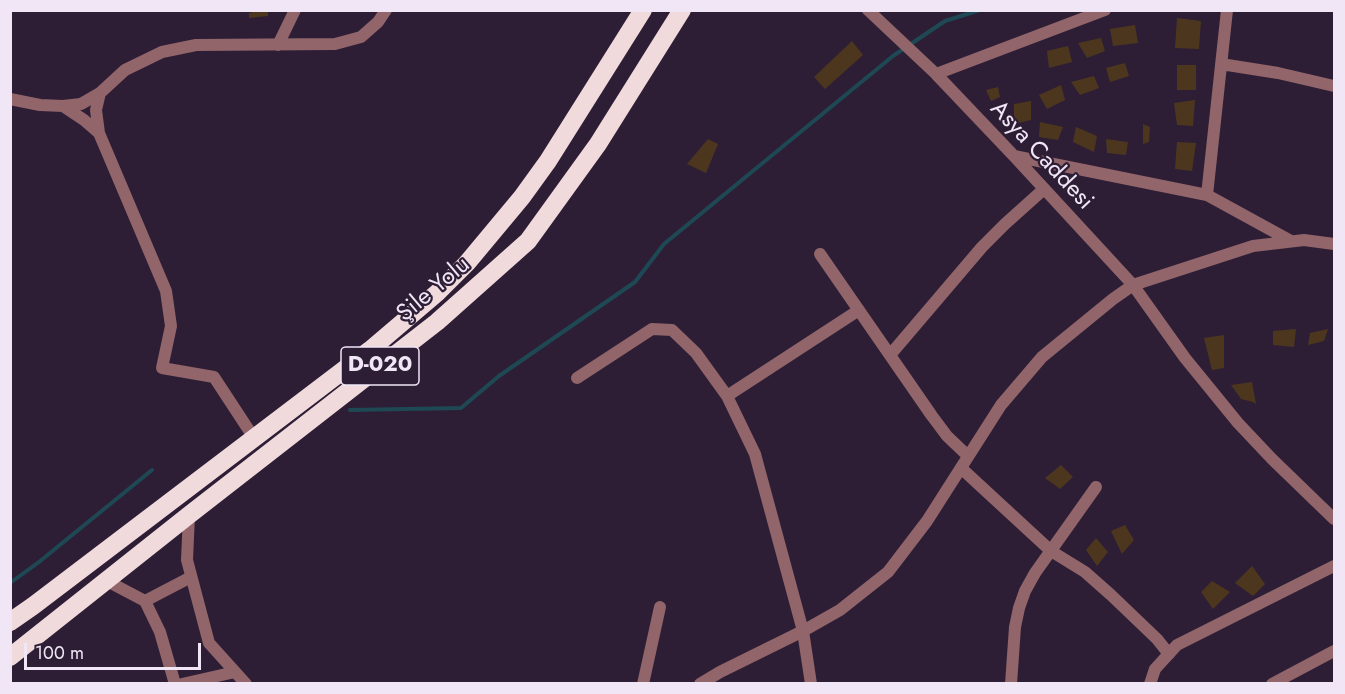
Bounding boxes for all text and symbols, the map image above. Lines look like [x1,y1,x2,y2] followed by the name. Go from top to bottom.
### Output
[983,96,1099,216] street label: Asya Caddesi
[392,251,476,329] street label: Şile Yolu
[341,347,419,385] road number: D-020
[27,631,204,669] scale bar
[35,640,84,666] text: 100 m

